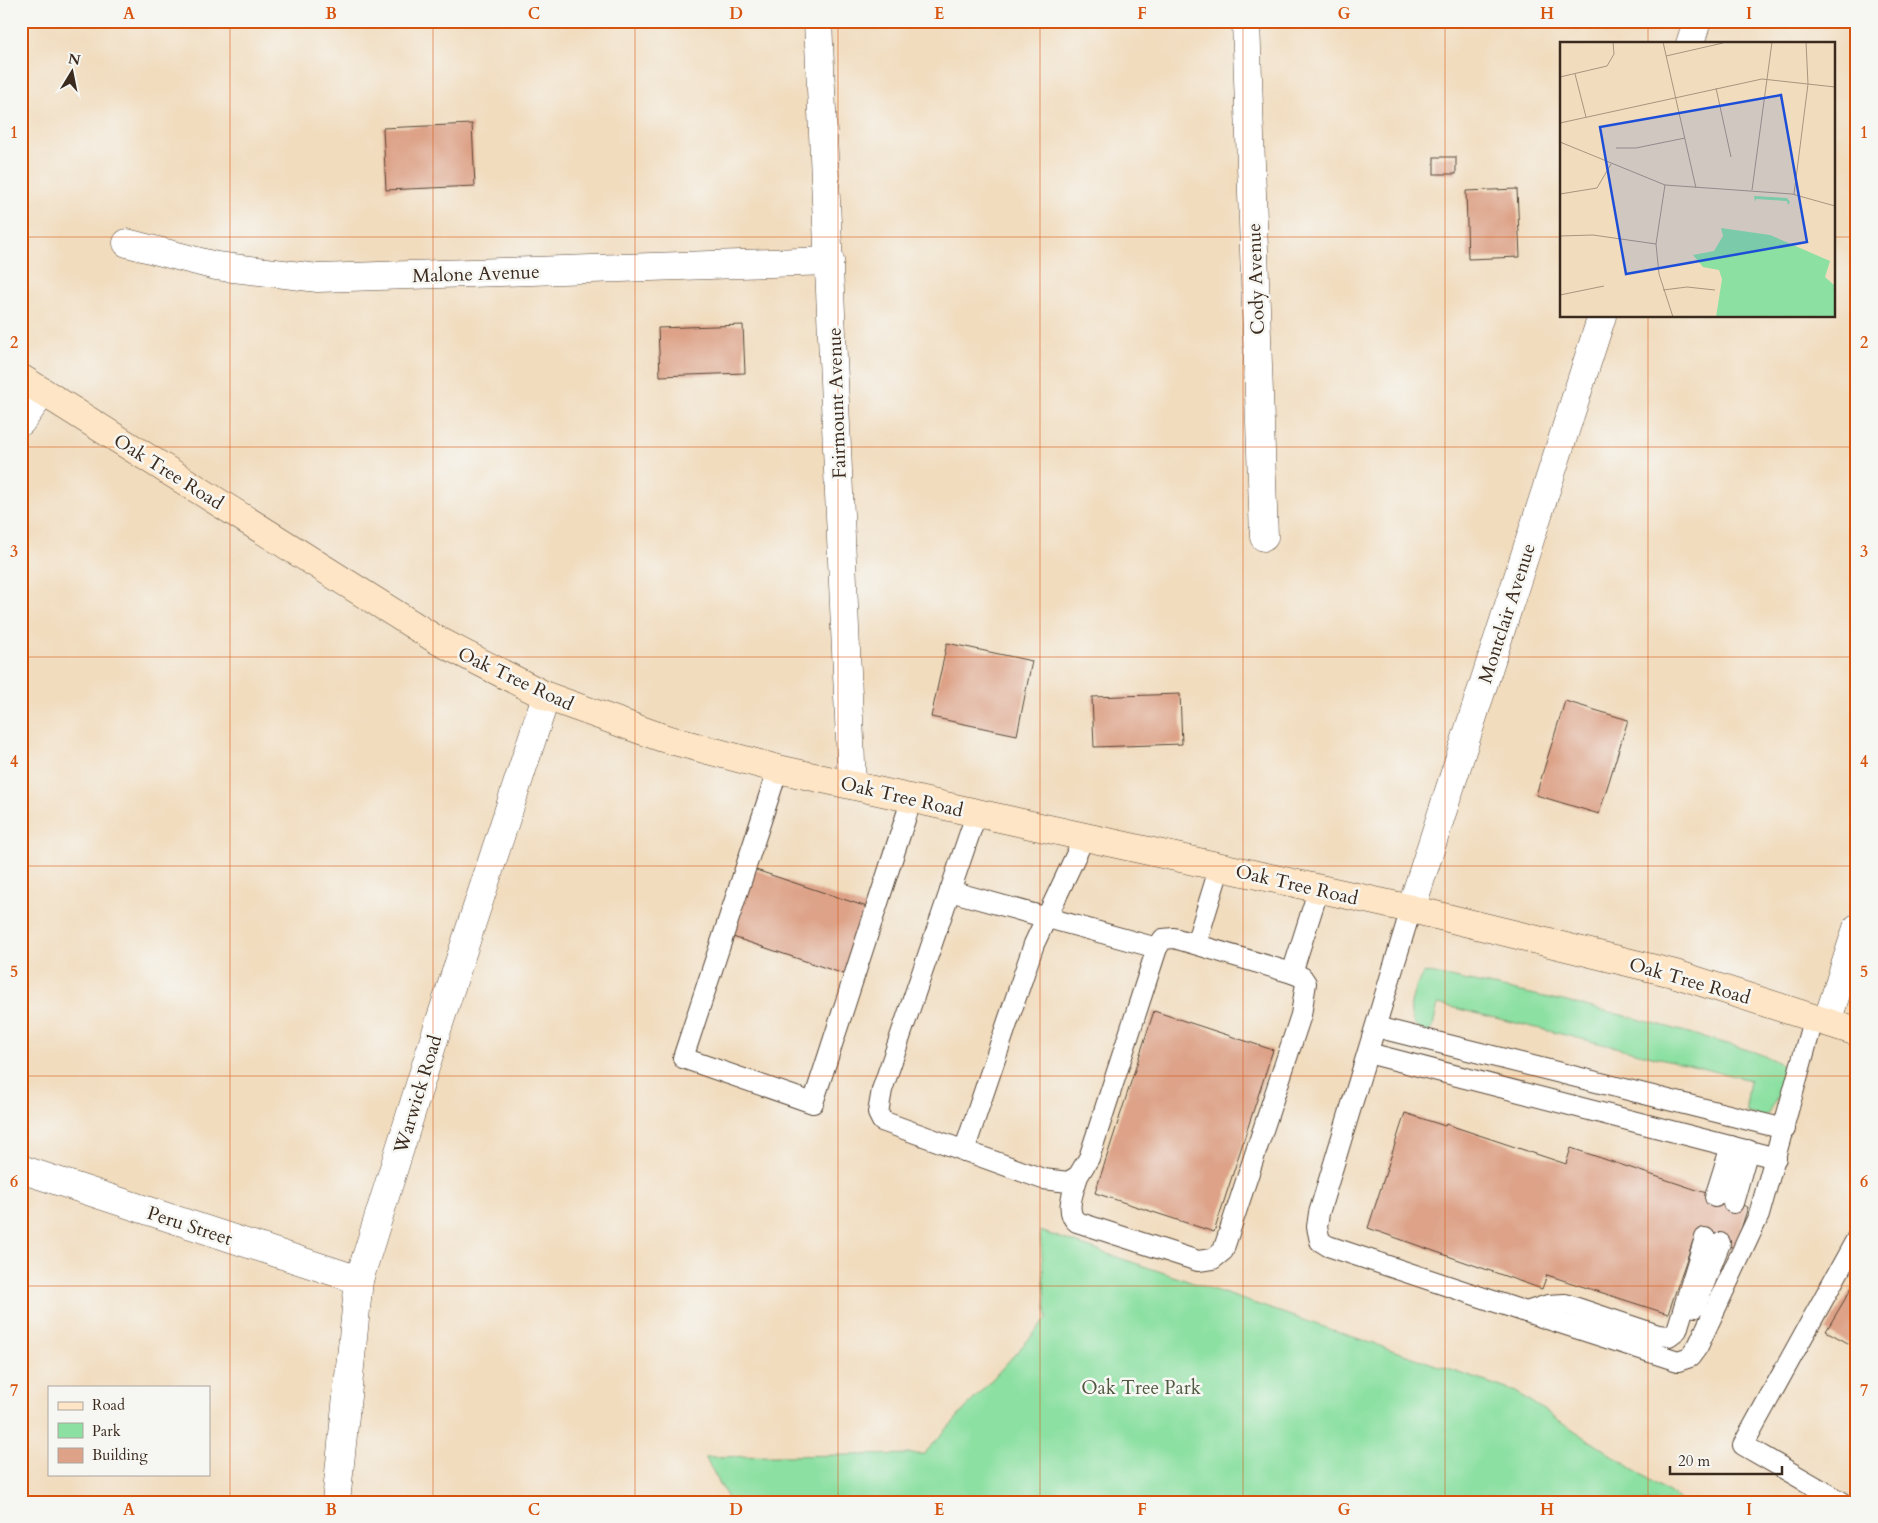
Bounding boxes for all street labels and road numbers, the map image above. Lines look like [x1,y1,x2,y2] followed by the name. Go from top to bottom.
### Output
[1241,223,1271,335] street label: Cody Avenue
[412,259,540,289] street label: Malone Avenue
[821,327,853,479] street label: Fairmount Avenue
[109,428,228,516] street label: Oak Tree Road
[1472,540,1542,687] street label: Montclair Avenue
[453,641,578,717] street label: Oak Tree Road
[838,770,966,824] street label: Oak Tree Road
[1233,858,1361,912] street label: Oak Tree Road
[1626,951,1753,1011] street label: Oak Tree Road
[387,1032,448,1158] street label: Warwick Road
[144,1200,236,1252] street label: Peru Street

